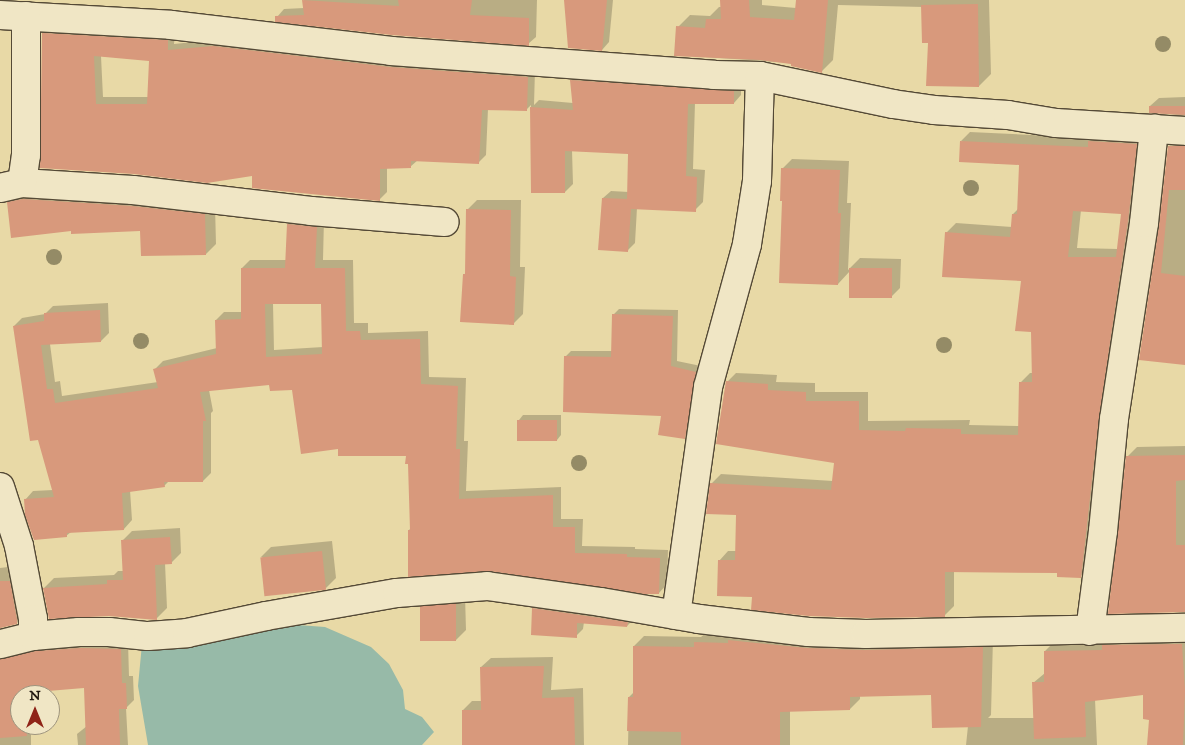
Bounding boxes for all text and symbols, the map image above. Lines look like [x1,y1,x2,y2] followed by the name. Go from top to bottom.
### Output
[10,685,60,735] north arrow
[29,687,41,705] text: N

